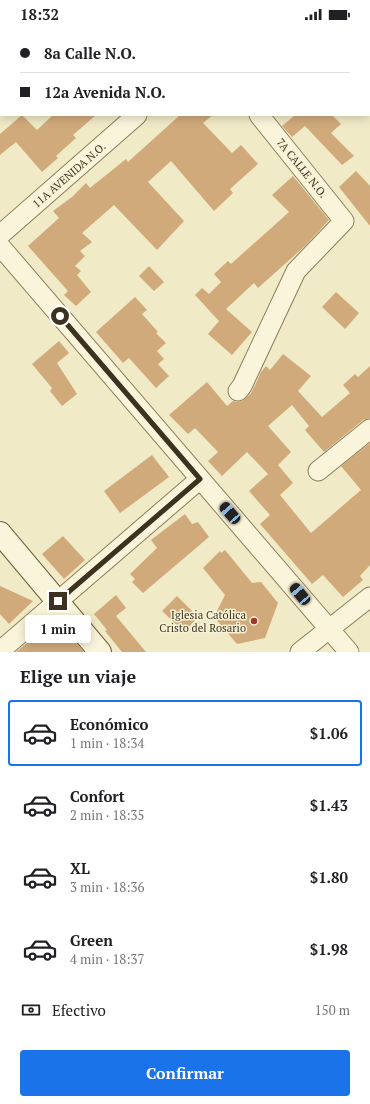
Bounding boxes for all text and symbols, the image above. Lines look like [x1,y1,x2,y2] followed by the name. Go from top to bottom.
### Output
[20,4,59,24] text: 18:32
[44,43,136,63] text: 8a Calle N.O.
[44,82,166,102] text: 12a Avenida N.O.
[274,135,330,201] street label: 7A CALLE N.O.
[29,139,109,211] street label: 11A AVENIDA N.O.
[51,307,69,325] route start
[218,500,242,526] car
[288,581,312,607] car
[49,592,67,610] route end
[159,608,246,635] place label: Iglesia Católica Cristo del Rosario
[25,615,91,643] callout: 1 min
[249,616,259,626] marker: Iglesia Católica Cristo del Rosario
[40,620,76,638] text: 1 min
[20,664,136,688] text: Elige un viaje
[70,714,148,734] text: Económico
[22,715,58,751] icon: car
[310,723,348,743] text: $1.06
[70,734,144,752] text: 1 min · 18:34
[70,786,125,806] text: Confort
[22,787,58,823] icon: car
[310,795,348,815] text: $1.43
[70,806,144,824] text: 2 min · 18:35
[70,858,90,878] text: XL
[22,859,58,895] icon: car
[310,867,348,887] text: $1.80
[70,878,144,896] text: 3 min · 18:36
[70,930,113,950] text: Green
[22,931,58,967] icon: car
[310,939,348,959] text: $1.98
[70,950,144,968] text: 4 min · 18:37
[20,999,42,1021] icon: cash
[52,1000,106,1020] text: Efectivo
[315,1001,350,1019] text: 150 m
[20,1050,350,1096] button: Confirmar

